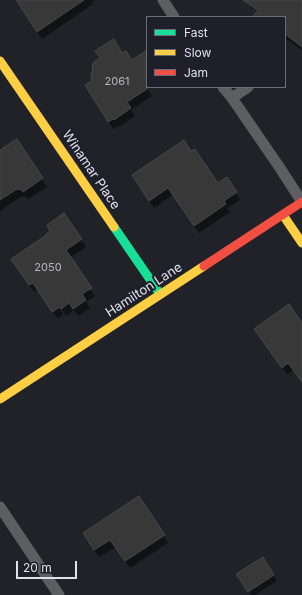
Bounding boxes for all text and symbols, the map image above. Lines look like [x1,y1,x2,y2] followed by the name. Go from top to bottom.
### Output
[146,16,286,88] legend
[184,25,208,40] text: Fast
[184,45,211,60] text: Slow
[184,65,208,80] text: Jam
[105,75,129,89] house number: 2061
[59,128,123,212] street label: Winamar Place
[103,259,185,321] street label: Hamilton Lane
[34,261,62,275] house number: 2050
[18,553,79,579] scale bar
[23,560,52,575] text: 20 m

